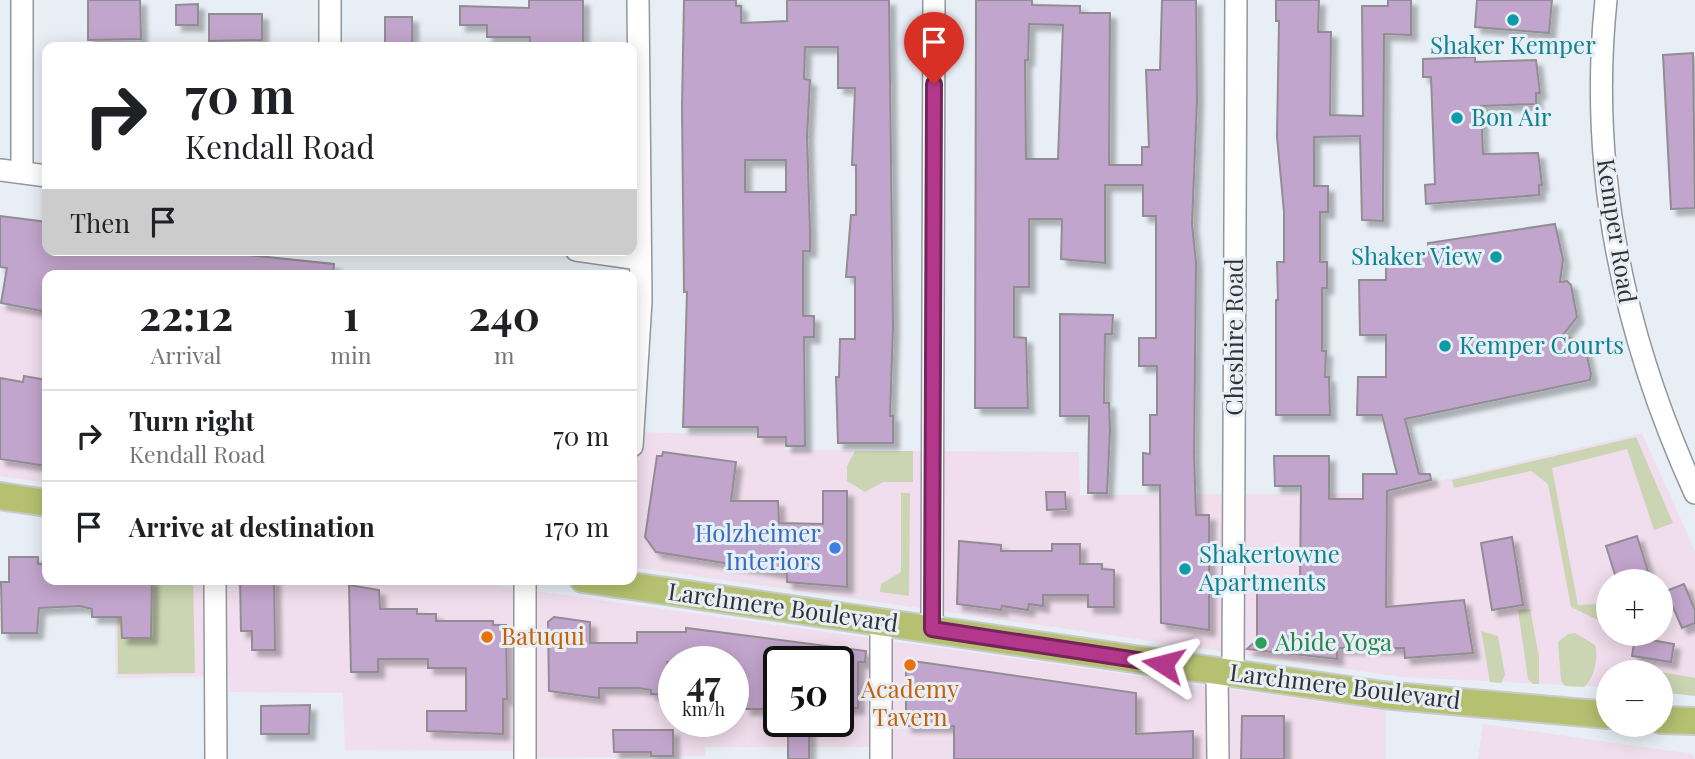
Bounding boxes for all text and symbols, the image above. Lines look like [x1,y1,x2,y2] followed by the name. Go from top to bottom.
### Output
[904,12.0,964,84] pin
[1505,12,1521,28] marker: Shaker Kemper
[915,23,953,61] icon: arrive
[1430,28,1596,60] place label: Shaker Kemper
[185,61,295,126] text: 70 m
[70,70,161,161] icon: right
[1471,100,1552,132] place label: Bon Air
[1449,110,1465,126] marker: Bon Air
[185,124,375,167] text: Kendall Road
[1591,156,1645,305] street label: Kemper Road
[144,203,182,241] icon: arrive
[70,205,130,240] text: Then
[1351,239,1483,271] place label: Shaker View
[1488,249,1504,265] marker: Shaker View
[1217,258,1249,416] street label: Cheshire Road
[139,286,233,342] text: 22:12
[343,286,359,342] text: 1
[469,286,540,342] text: 240
[1459,328,1624,360] place label: Kemper Courts
[1437,338,1453,354] marker: Kemper Courts
[151,339,222,370] text: Arrival
[331,339,371,370] text: min
[494,339,514,370] text: m
[129,403,255,438] text: Turn right
[70,417,108,455] icon: right
[553,418,609,453] text: 70 m
[129,438,265,469] text: Kendall Road
[70,508,108,546] icon: arrive
[129,509,375,544] text: Arrive at destination
[544,509,609,544] text: 170 m
[695,516,821,576] place label: Holzheimer Interiors
[1198,537,1340,597] place label: Shakertowne Apartments
[827,540,843,556] marker: Holzheimer Interiors
[1177,561,1193,577] marker: Shakertowne Apartments
[1596,569,1673,737] map controls
[1596,569,1673,646] button: +
[666,574,901,638] street label: Larchmere Boulevard
[501,619,585,651] place label: Batuqui
[1274,625,1392,657] place label: Abide Yoga
[1126,627,1200,701] position arrow
[479,629,495,645] marker: Batuqui
[1253,635,1269,651] marker: Abide Yoga
[763,646,854,737] speed limit sign: 50
[1228,655,1462,715] street label: Larchmere Boulevard
[902,657,918,673] marker: Academy Tavern
[686,659,720,706] text: 47
[1596,660,1673,737] button: −
[860,672,959,732] place label: Academy Tavern
[682,697,725,721] text: km/h

